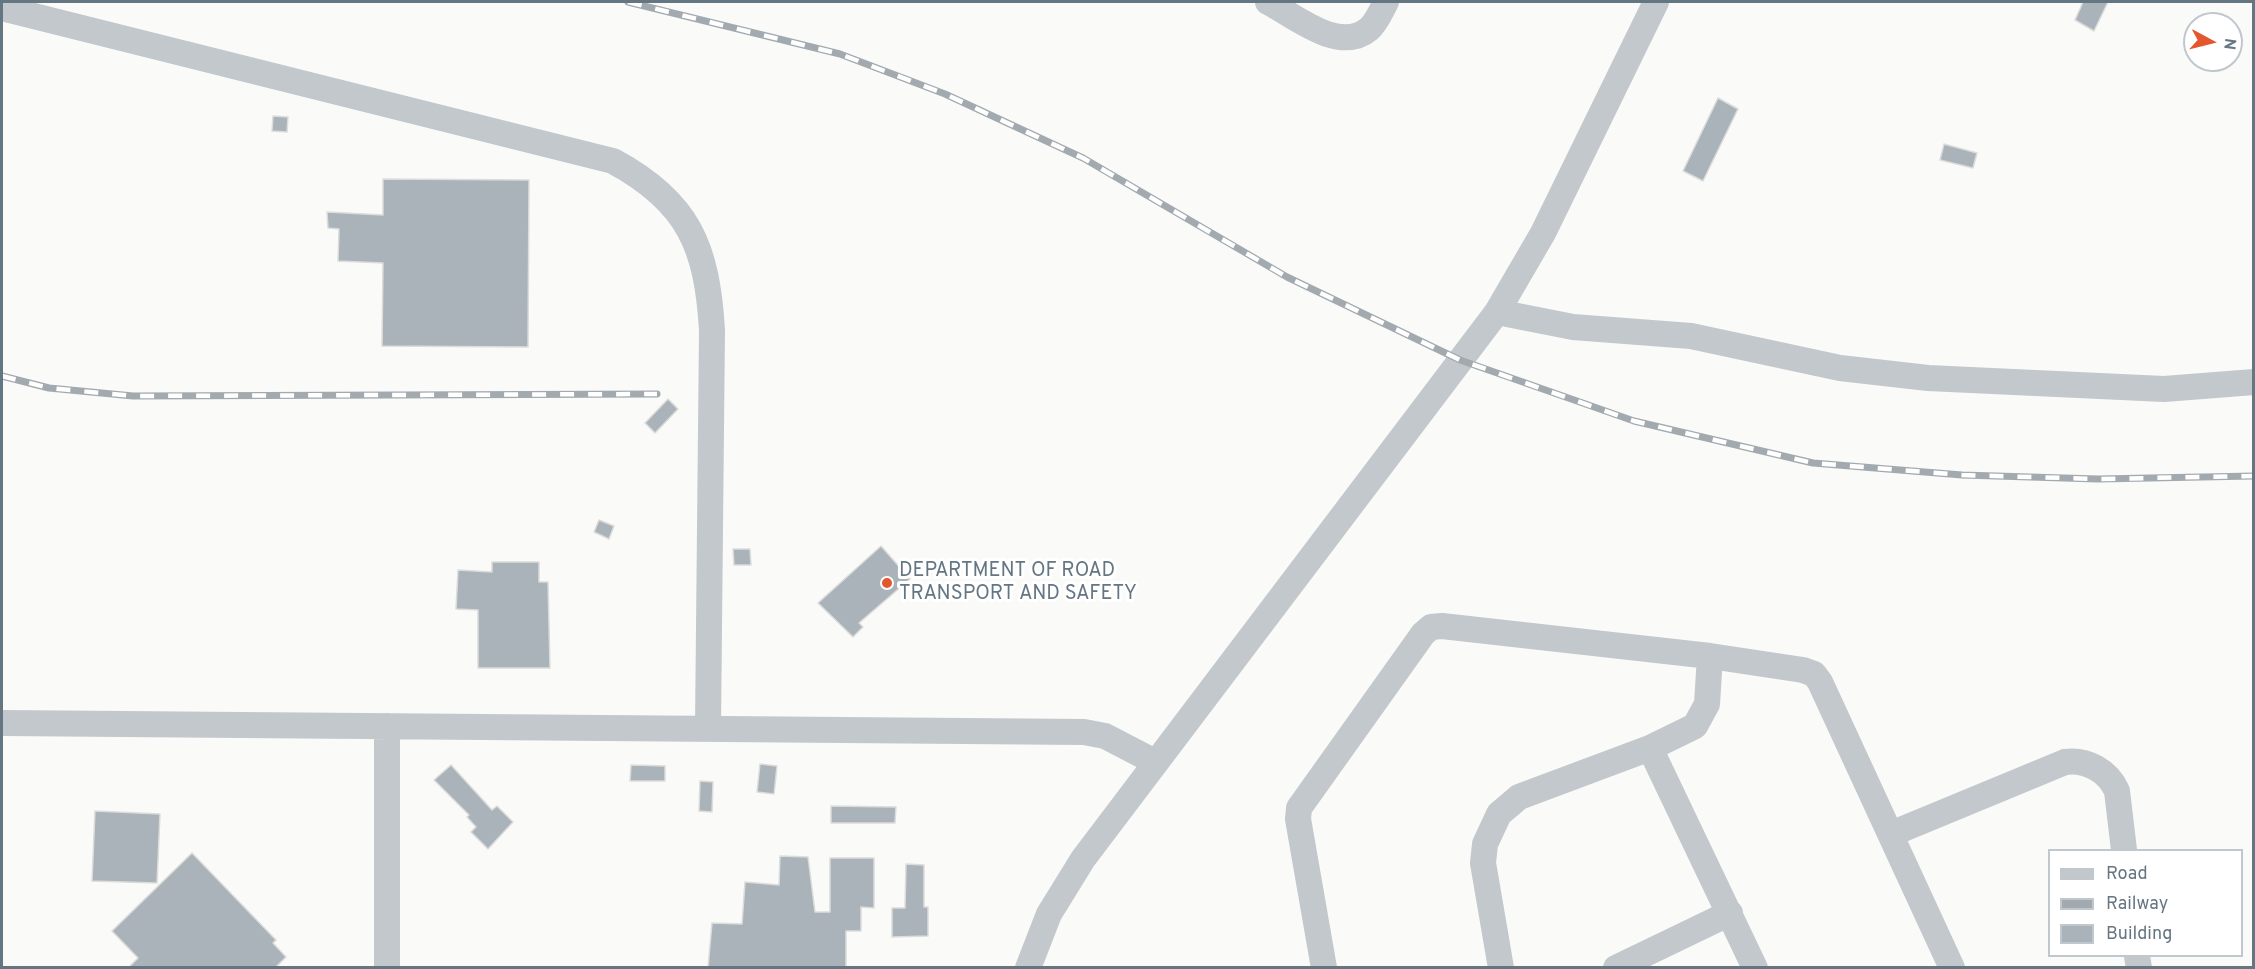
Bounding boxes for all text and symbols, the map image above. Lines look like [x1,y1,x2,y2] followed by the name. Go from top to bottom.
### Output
[2183,12,2243,72] north arrow
[2218,37,2240,51] text: N
[899,560,1137,607] place label: DEPARTMENT OF ROAD TRANSPORT AND SAFETY
[880,576,894,590] marker: DEPARTMENT OF ROAD TRANSPORT AND SAFETY
[2048,849,2243,957] legend
[2106,863,2148,886] text: Road
[2106,893,2168,916] text: Railway
[2106,923,2172,946] text: Building

